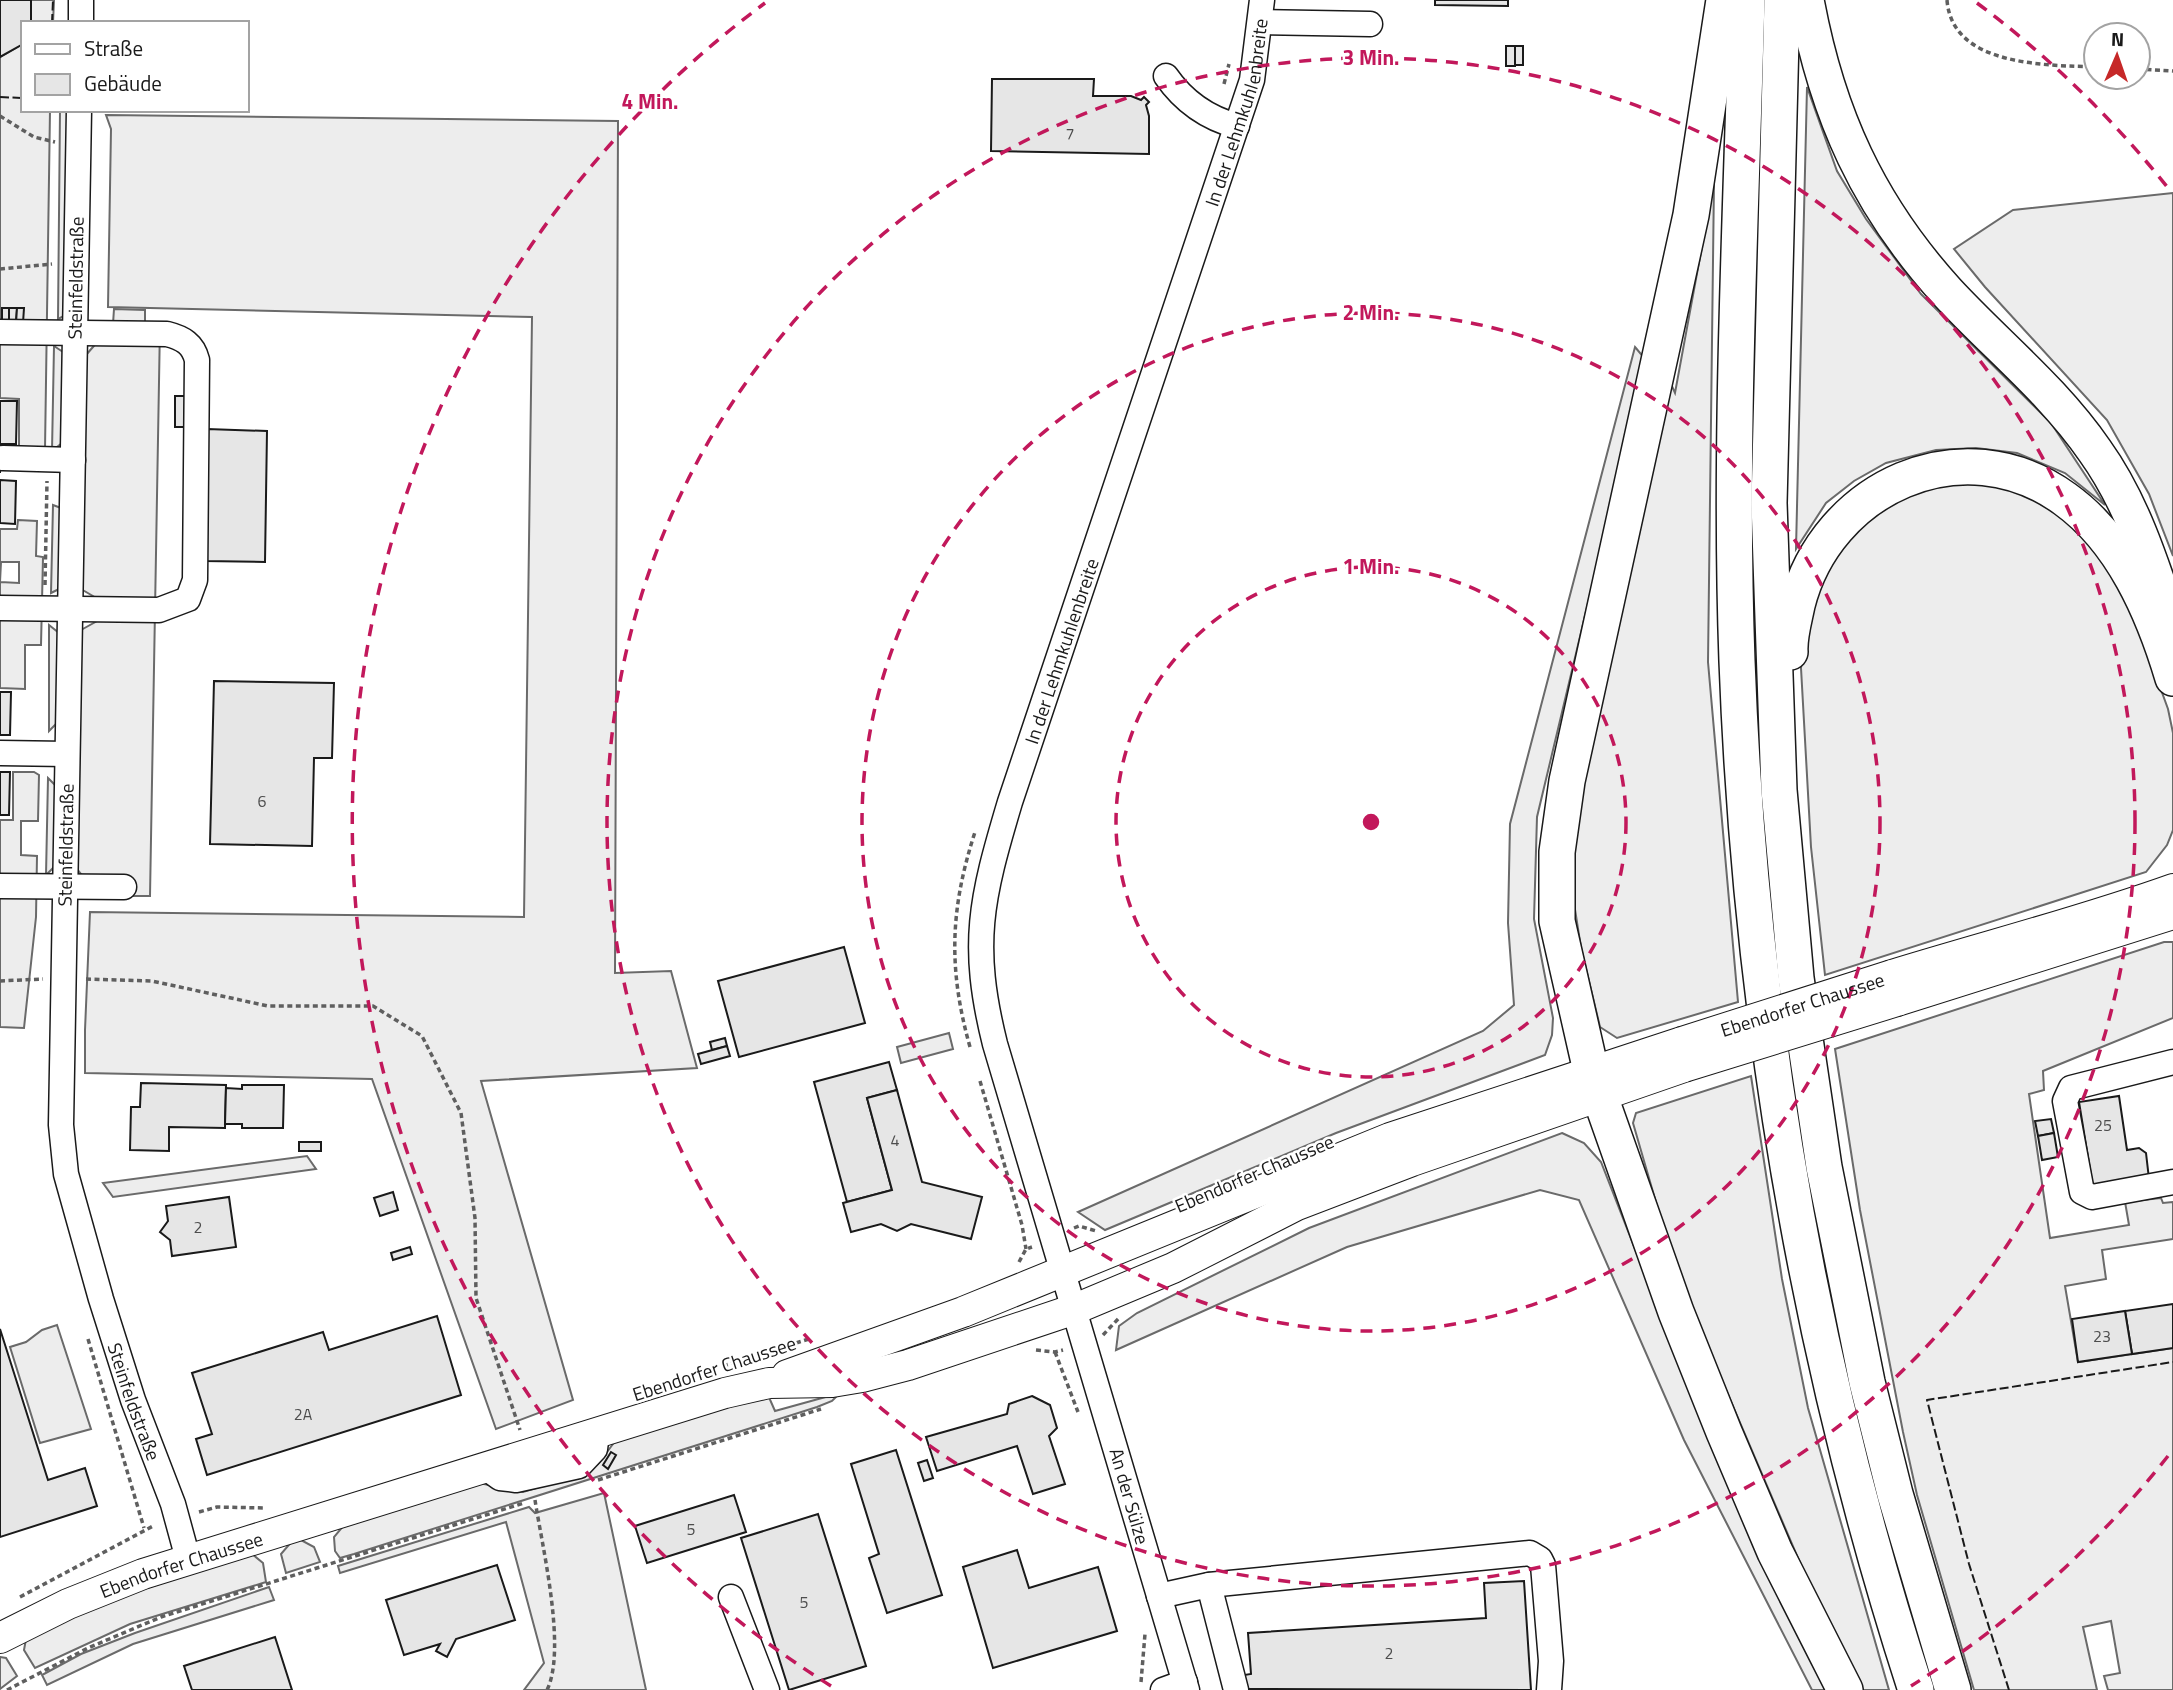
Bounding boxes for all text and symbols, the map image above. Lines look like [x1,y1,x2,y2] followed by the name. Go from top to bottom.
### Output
[1196,17,1274,210] street label: In der Lehmkuhlenbreite
[21,21,248,112] legend
[2082,21,2152,91] north arrow
[2111,24,2125,53] text: N
[84,32,143,64] text: Straße
[1343,41,1399,73] text: 3 Min.
[84,67,162,99] text: Gebäude
[622,85,678,117] text: 4 Min.
[1066,121,1074,145] house number: 7
[59,216,91,340] street label: Steinfeldstraße
[1343,296,1399,328] text: 2 Min.
[1343,550,1399,582] text: 1 Min.
[1016,554,1105,748] street label: In der Lehmkuhlenbreite
[49,783,81,907] street label: Steinfeldstraße
[258,789,267,813] house number: 6
[1359,810,1383,834] centre of rings
[1716,964,1888,1043] street label: Ebendorfer Chaussee
[2094,1113,2112,1137] house number: 25
[1170,1126,1338,1220] street label: Ebendorfer Chaussee
[891,1128,900,1152] house number: 4
[194,1215,202,1239] house number: 2
[2093,1324,2111,1348] house number: 23
[628,1328,800,1408] street label: Ebendorfer Chaussee
[101,1339,169,1464] street label: Steinfeldstraße
[294,1402,313,1426] house number: 2A
[1102,1444,1158,1548] street label: An der Sülze
[687,1517,696,1541] house number: 5
[95,1523,266,1605] street label: Ebendorfer Chaussee
[800,1590,809,1614] house number: 5
[1385,1641,1393,1665] house number: 2

